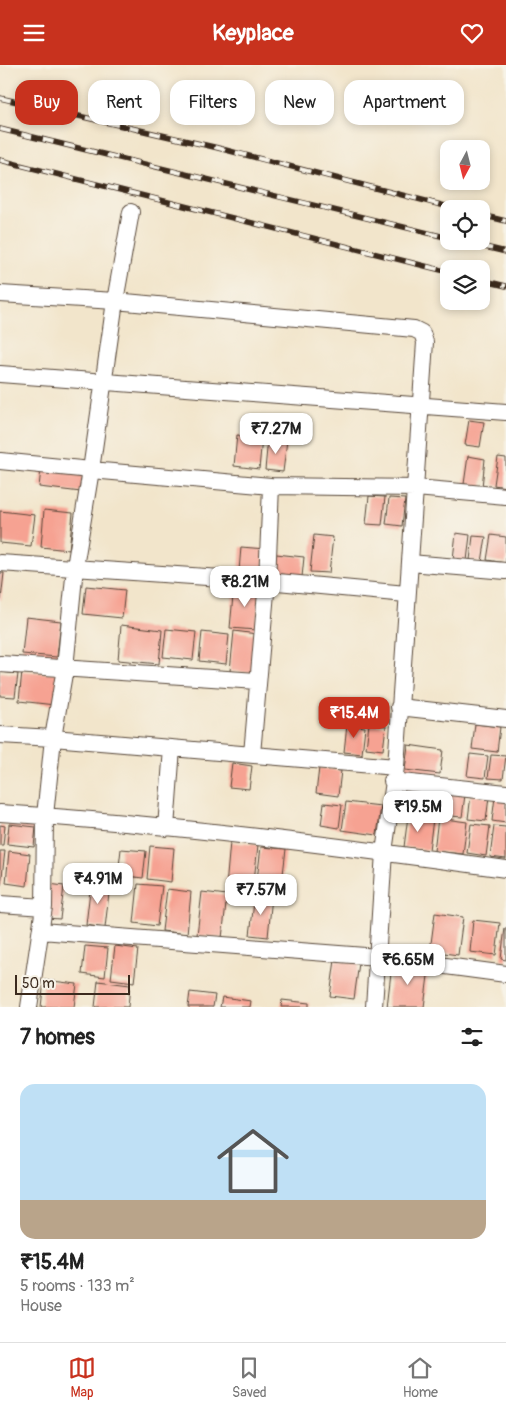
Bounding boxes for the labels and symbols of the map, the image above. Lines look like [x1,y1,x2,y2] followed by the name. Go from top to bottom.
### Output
[440,140,490,190] north arrow
[235,413,317,455] pin: ₹7.27M
[204,565,286,608] pin: ₹8.21M
[313,697,395,739] pin: ₹15.4M
[377,791,459,833] pin: ₹19.5M
[57,863,139,905] pin: ₹4.91M
[220,873,302,916] pin: ₹7.57M
[367,943,449,986] pin: ₹6.65M
[15,972,130,995] scale bar

